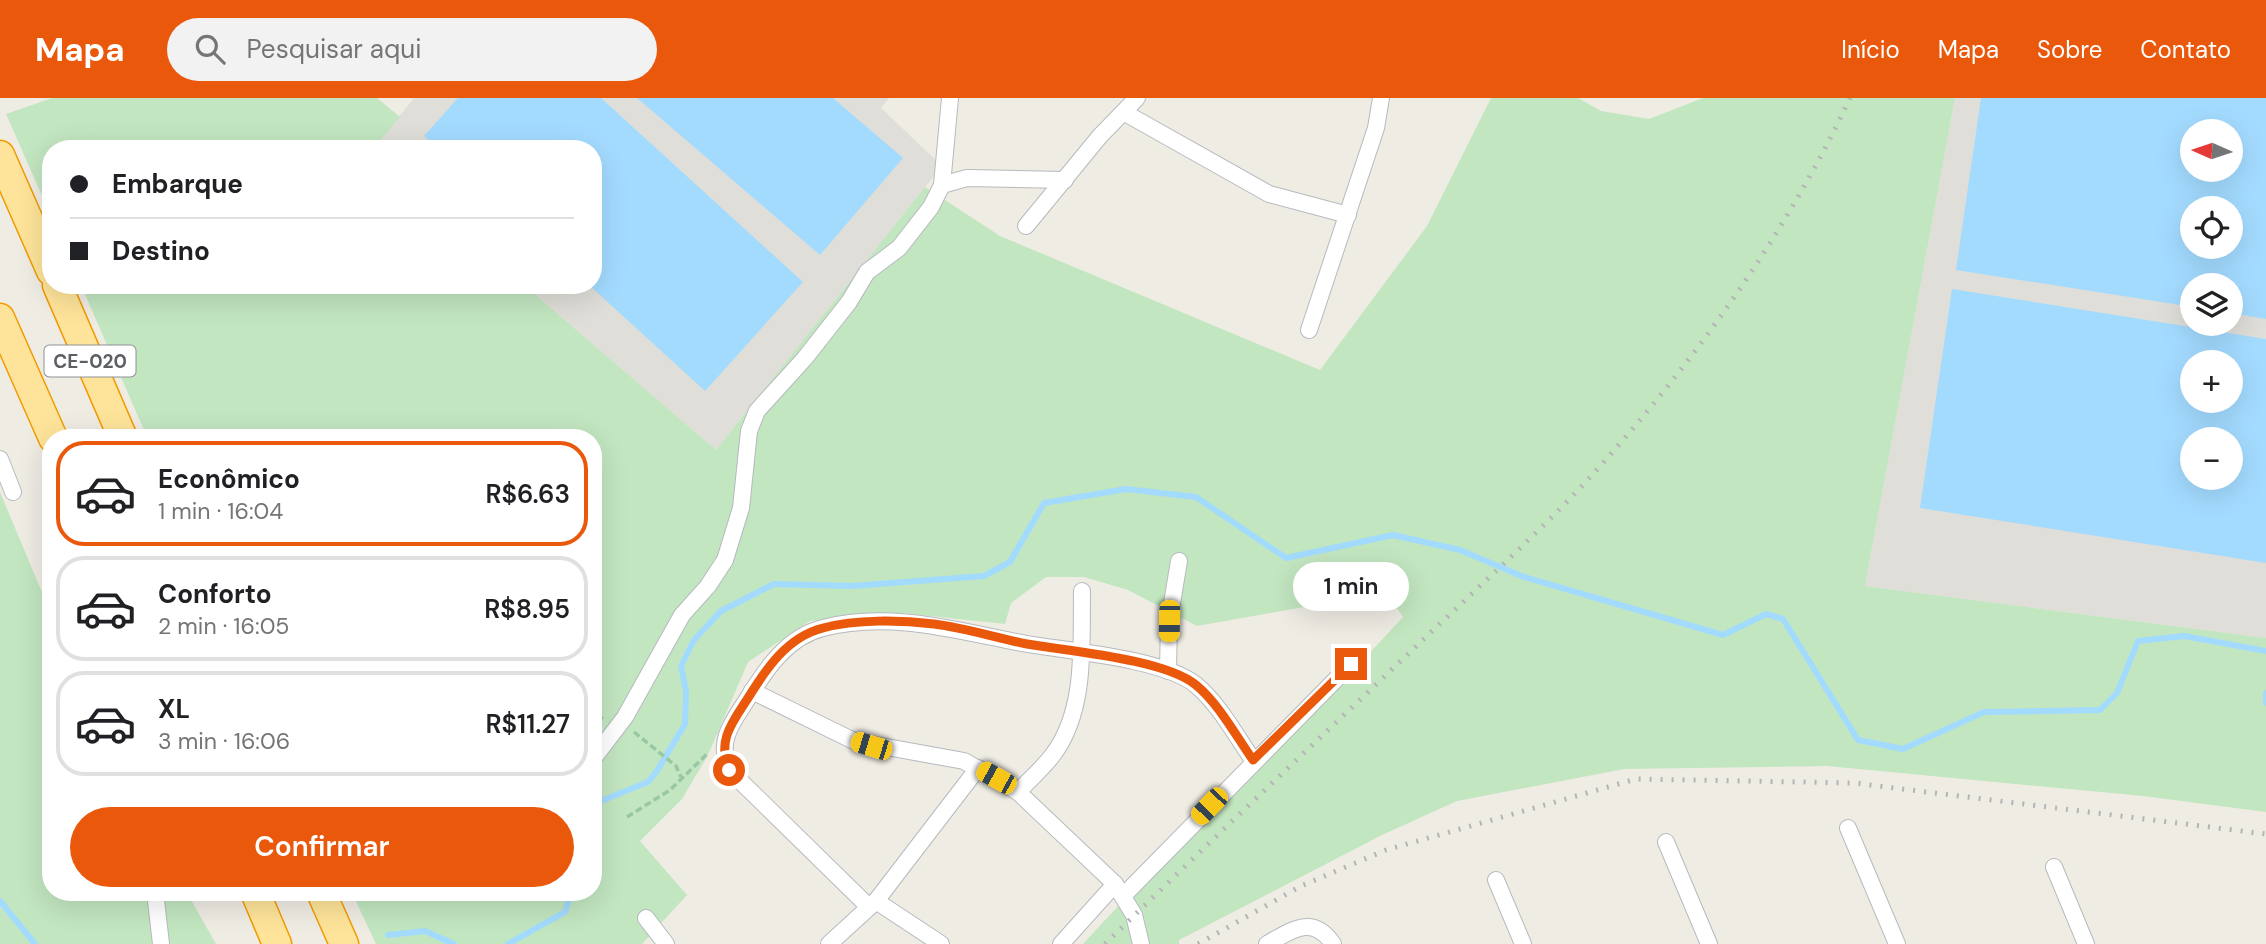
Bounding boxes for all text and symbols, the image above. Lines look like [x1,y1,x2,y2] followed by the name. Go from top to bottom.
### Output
[167,18,657,81] search box
[35,28,125,71] text: Mapa
[191,30,229,68] icon: search
[247,32,421,66] text: Pesquisar aqui
[1841,34,1900,65] text: Início
[1938,34,1999,65] text: Mapa
[2037,34,2102,65] text: Sobre
[2140,34,2231,65] text: Contato
[2180,119,2244,182] north arrow
[2180,119,2243,490] map controls
[112,167,243,201] text: Embarque
[2180,196,2243,259] button: locate
[112,234,210,268] text: Destino
[2180,273,2243,336] button: layers
[44,345,136,376] road number: CE-020
[2180,350,2243,413] button: +
[2180,427,2243,490] button: −
[74,462,137,525] icon: car
[158,462,300,496] text: Econômico
[485,477,570,511] text: R$6.63
[158,496,283,526] text: 1 min · 16:04
[1293,562,1409,612] callout: 1 min
[1324,571,1378,601] text: 1 min
[74,577,137,640] icon: car
[158,577,272,611] text: Conforto
[484,592,570,626] text: R$8.95
[1159,600,1180,642] car
[158,611,289,641] text: 2 min · 16:05
[1335,648,1367,680] route end
[74,692,137,755] icon: car
[158,692,190,726] text: XL
[485,707,570,741] text: R$11.27
[158,726,290,756] text: 3 min · 16:06
[848,730,895,762] car
[713,754,745,786] route start
[973,759,1020,797] car
[1187,784,1232,828] car
[70,807,574,887] button: Confirmar

